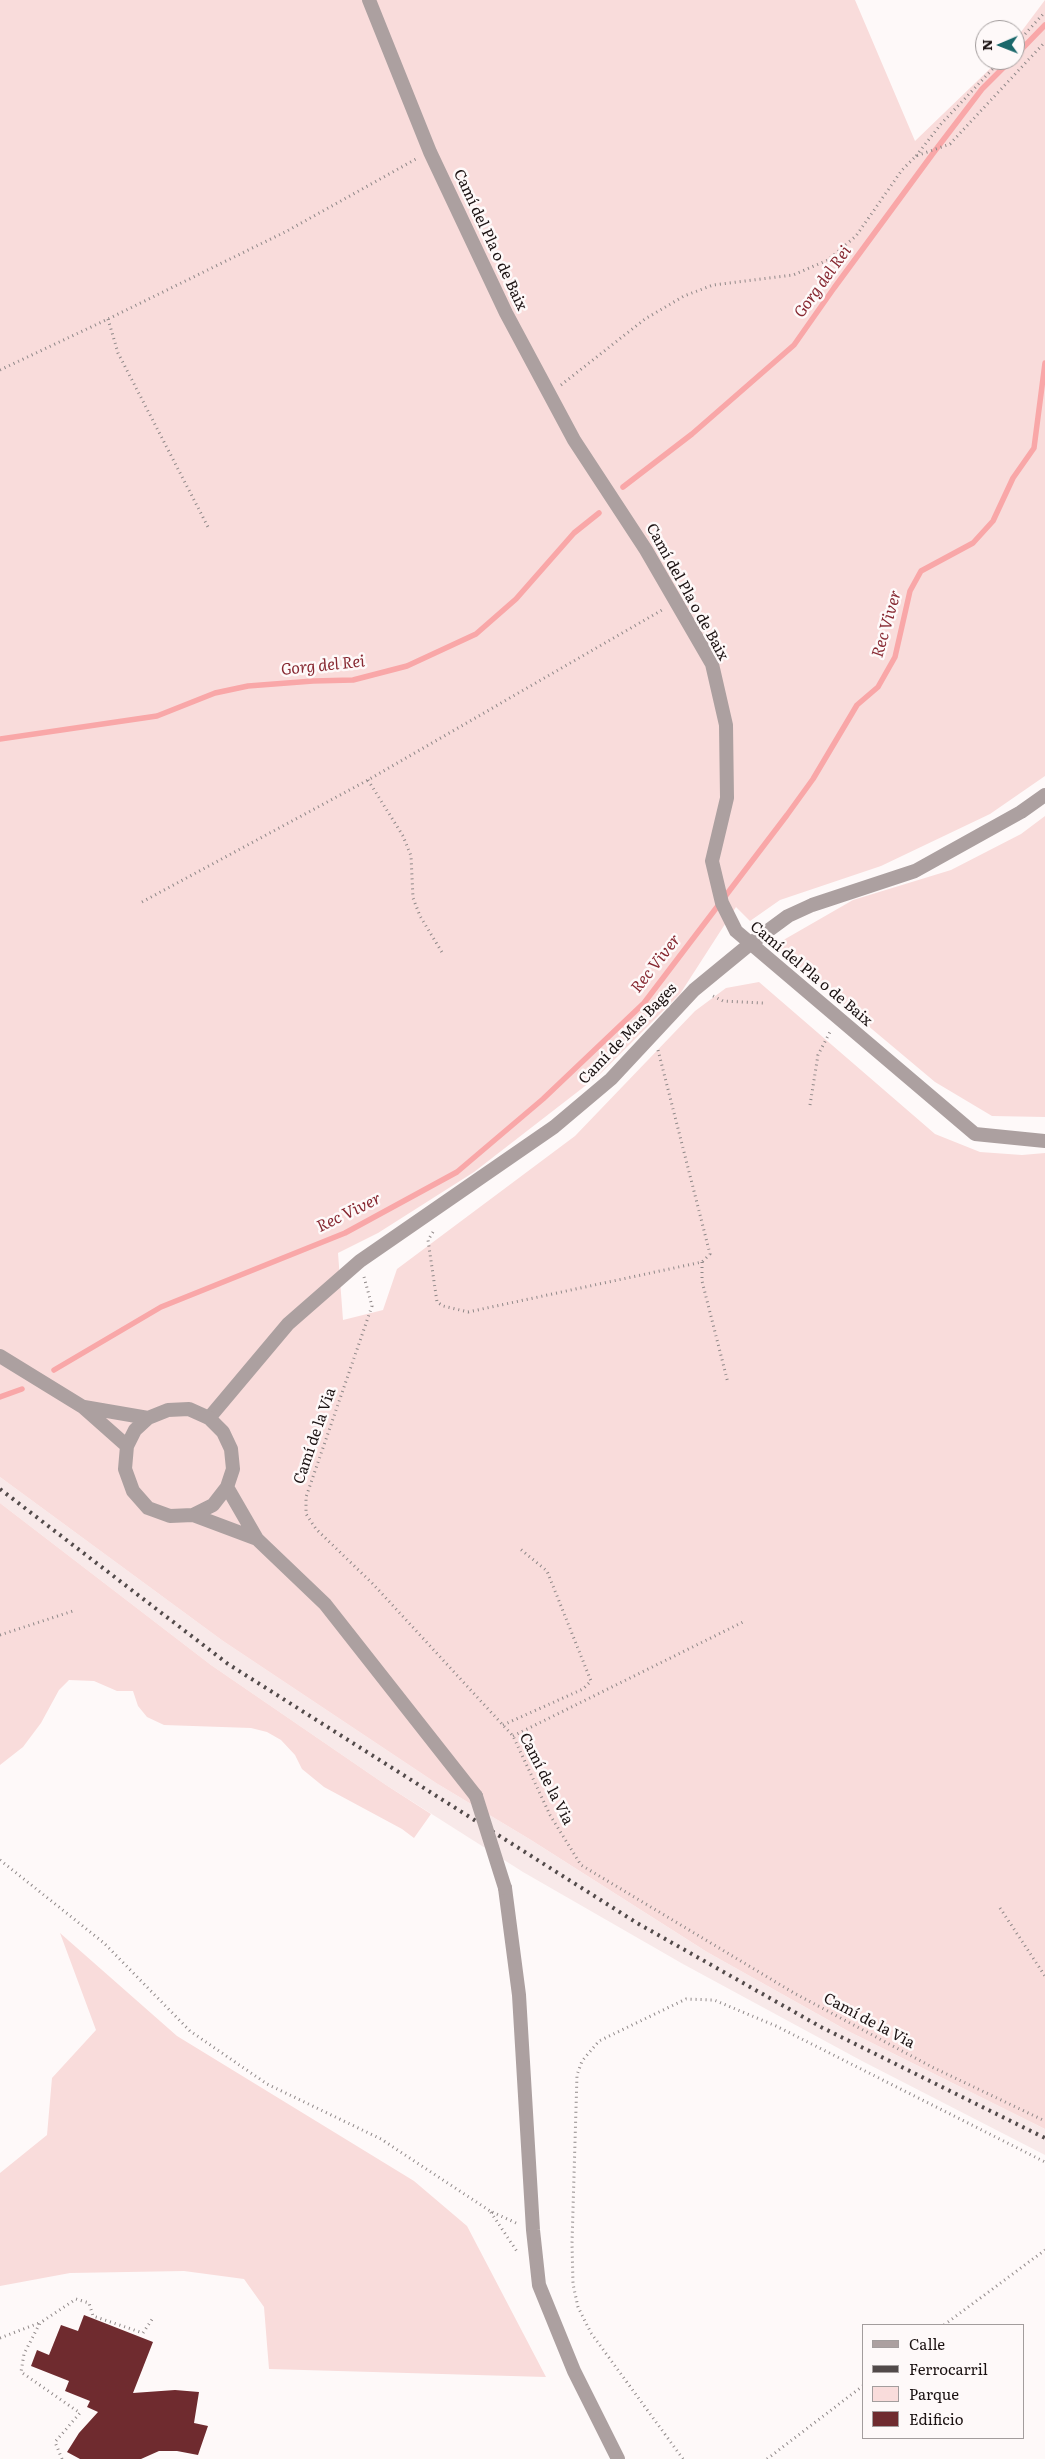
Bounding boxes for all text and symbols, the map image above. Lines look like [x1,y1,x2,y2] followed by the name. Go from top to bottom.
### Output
[975,20,1025,70] north arrow
[976,39,996,51] text: N
[449,167,531,313] street label: Camí del Pla o de Baix
[790,242,856,322] water label: Gorg del Rei
[642,520,732,664] street label: Camí del Pla o de Baix
[868,588,906,660] water label: Rec Viver
[280,652,366,680] water label: Gorg del Rei
[746,918,876,1030] street label: Camí del Pla o de Baix
[627,931,685,997] water label: Rec Viver
[575,980,681,1088] street label: Camí de Mas Bages
[314,1189,384,1237] water label: Rec Viver
[290,1385,340,1487] street label: Camí de la Via
[515,1730,577,1828] street label: Camí de la Via
[820,1989,918,2053] street label: Camí de la Via
[862,2324,1025,2439] legend
[909,2332,945,2355] text: Calle
[909,2357,988,2380] text: Ferrocarril
[909,2382,959,2405] text: Parque
[909,2407,964,2430] text: Edificio

